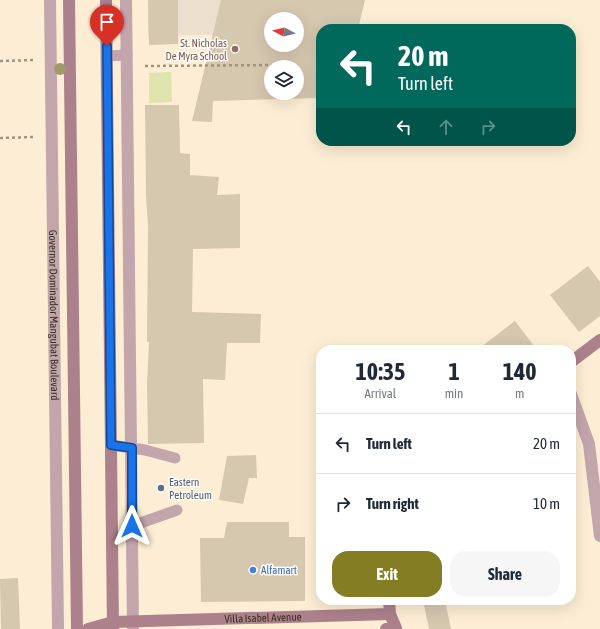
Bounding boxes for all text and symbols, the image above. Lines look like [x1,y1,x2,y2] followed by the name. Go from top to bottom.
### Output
[90,5,124,46] pin
[96,11,118,33] icon: arrive
[264,12,304,52] north arrow
[264,12,304,100] map controls
[166,37,227,62] place label: St. Nicholas De Myra School
[332,40,384,92] icon: left
[398,40,448,72] text: 20 m
[230,44,240,54] marker: St. Nicholas De Myra School
[264,60,304,100] button: layers
[398,73,453,94] text: Turn left
[393,116,415,138] icon: left
[435,116,457,138] icon: ahead
[477,116,499,138] icon: right
[47,230,61,400] street label: Governor Dominador Mangubat Boulevard
[355,358,405,385] text: 10:35
[448,358,460,385] text: 1
[503,358,537,385] text: 140
[364,386,396,401] text: Arrival
[445,386,463,401] text: min
[515,386,524,401] text: m
[332,433,354,455] icon: left
[366,435,412,452] text: Turn left
[533,435,560,452] text: 20 m
[169,476,212,501] place label: Eastern Petroleum
[156,483,166,493] marker: Eastern Petroleum
[332,493,354,515] icon: right
[366,495,419,512] text: Turn right
[533,495,560,512] text: 10 m
[111,505,153,547] position arrow
[332,551,442,597] button: Exit
[450,551,560,597] button: Share
[261,564,297,576] place label: Alfamart
[248,565,258,575] marker: Alfamart
[224,611,302,625] street label: Villa Isabel Avenue

